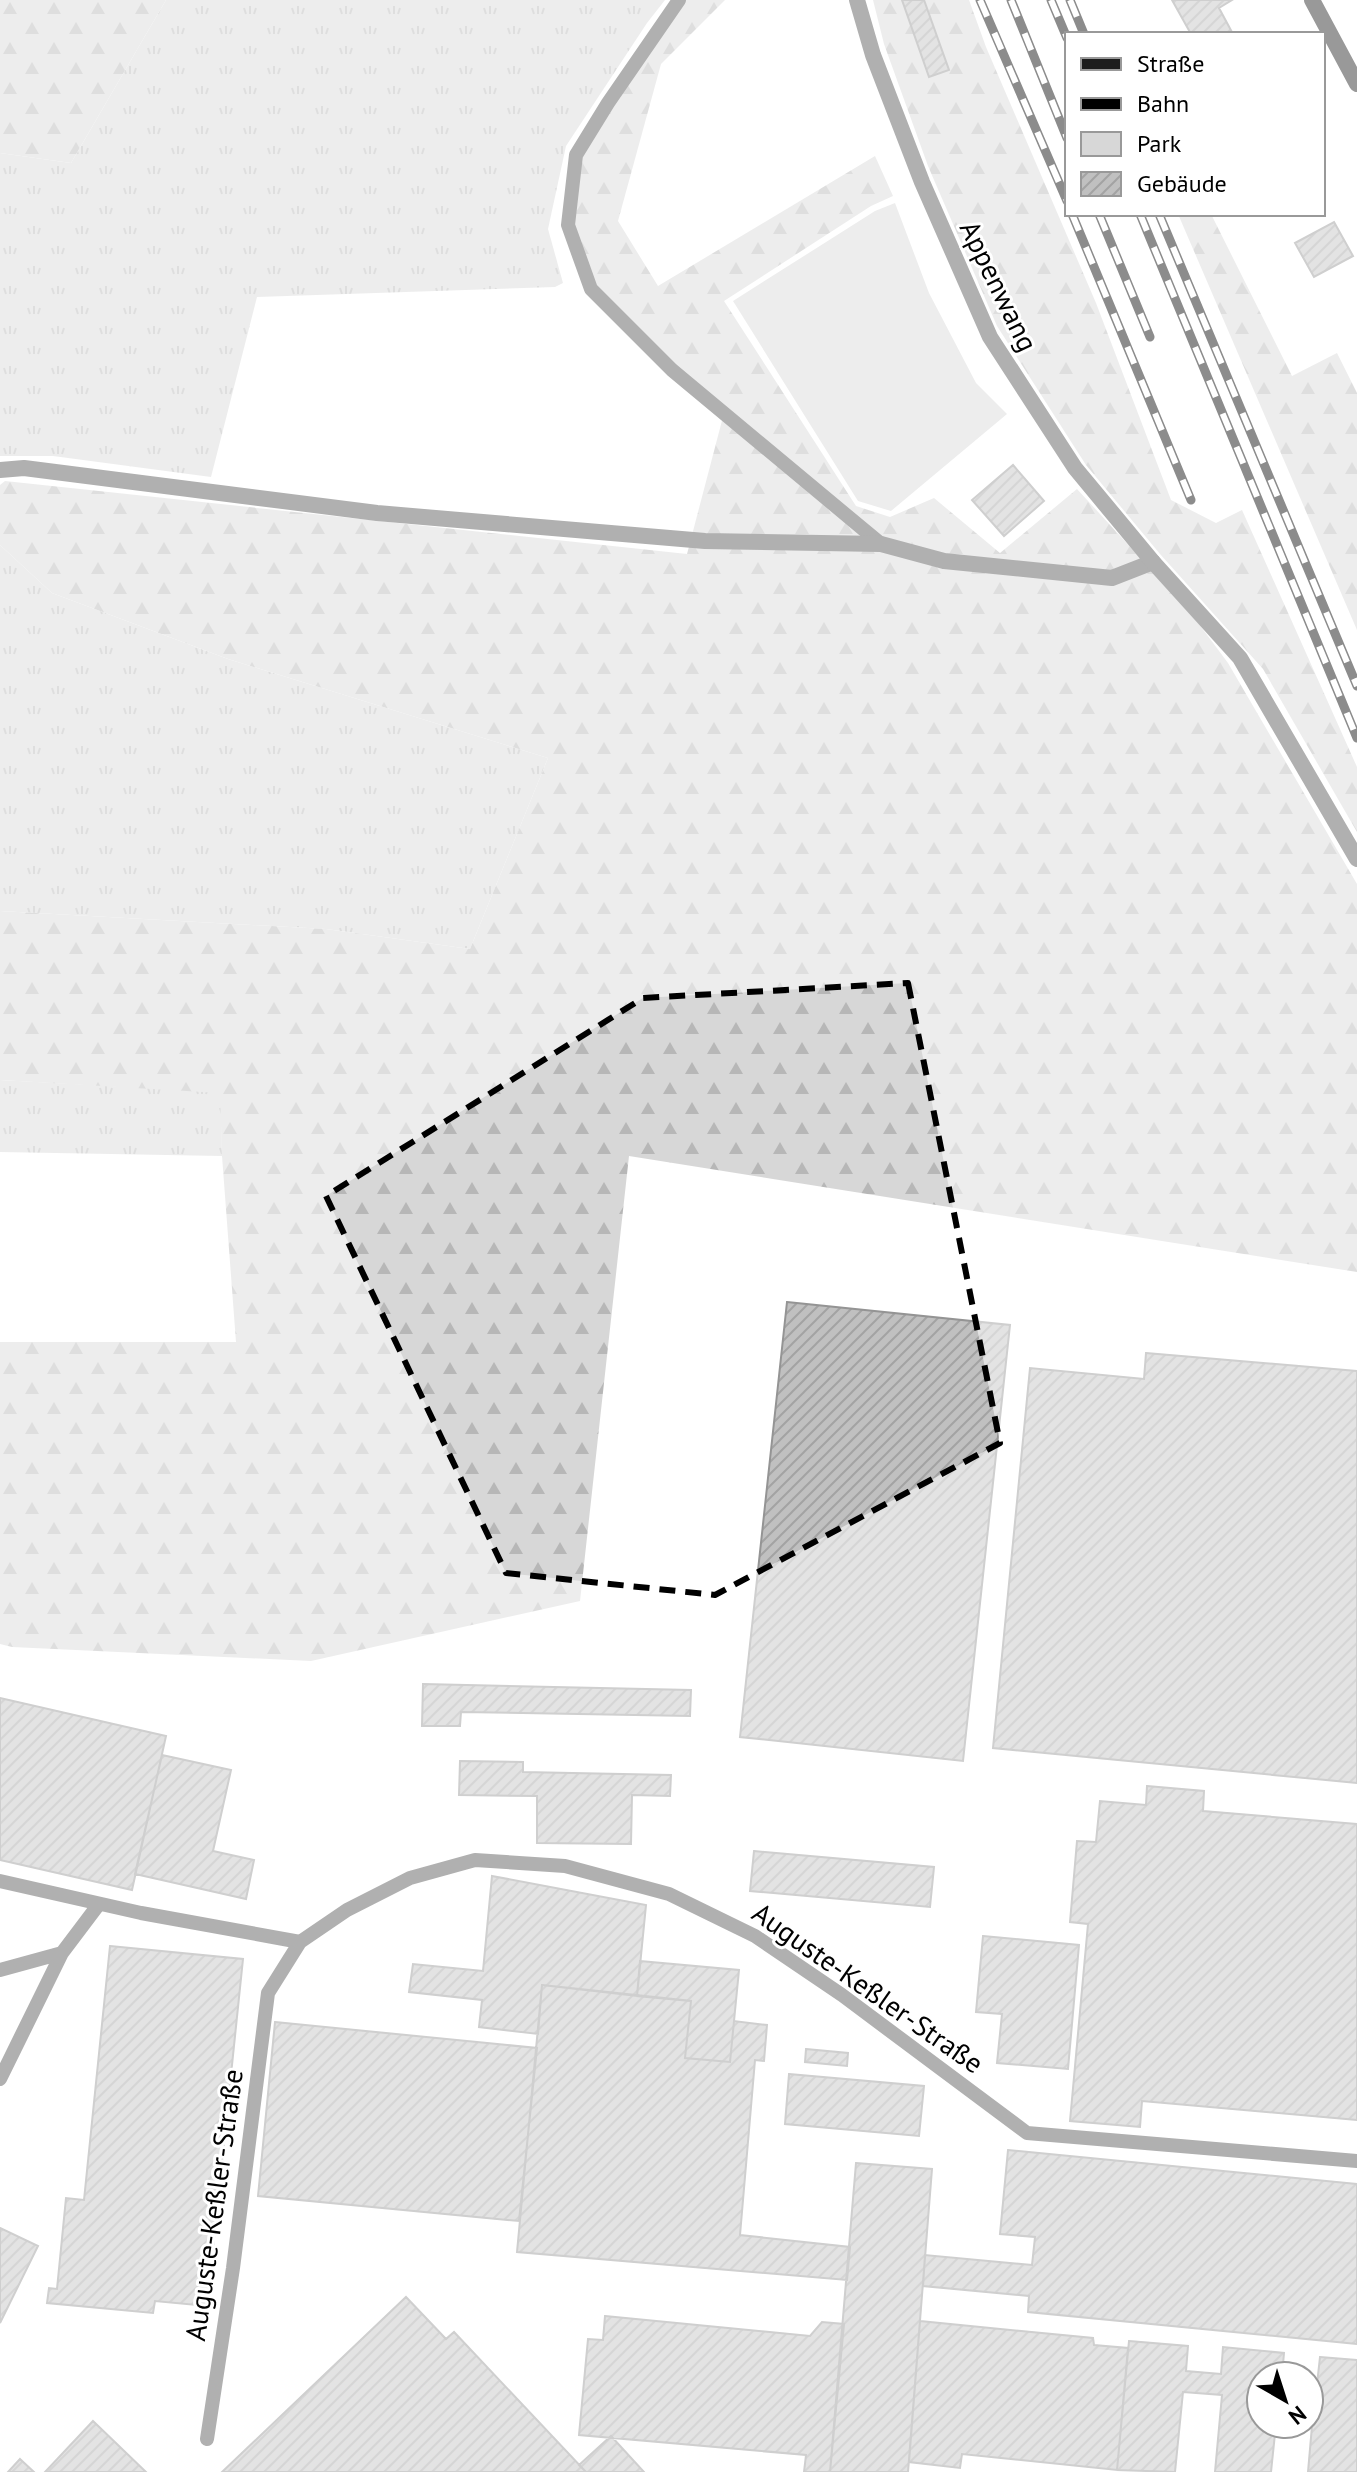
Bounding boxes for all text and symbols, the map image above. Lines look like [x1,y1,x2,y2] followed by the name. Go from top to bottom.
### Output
[1065,32,1325,216] legend
[1137,48,1204,79] text: Straße
[1137,88,1189,119] text: Bahn
[1137,128,1182,159] text: Park
[1137,168,1227,199] text: Gebäude
[952,214,1047,357] street label: Appenwang
[745,1894,991,2081] street label: Auguste-Keßler-Straße
[176,2067,251,2343] street label: Auguste-Keßler-Straße
[1245,2360,1325,2440] north arrow
[1283,2400,1312,2431] text: N

